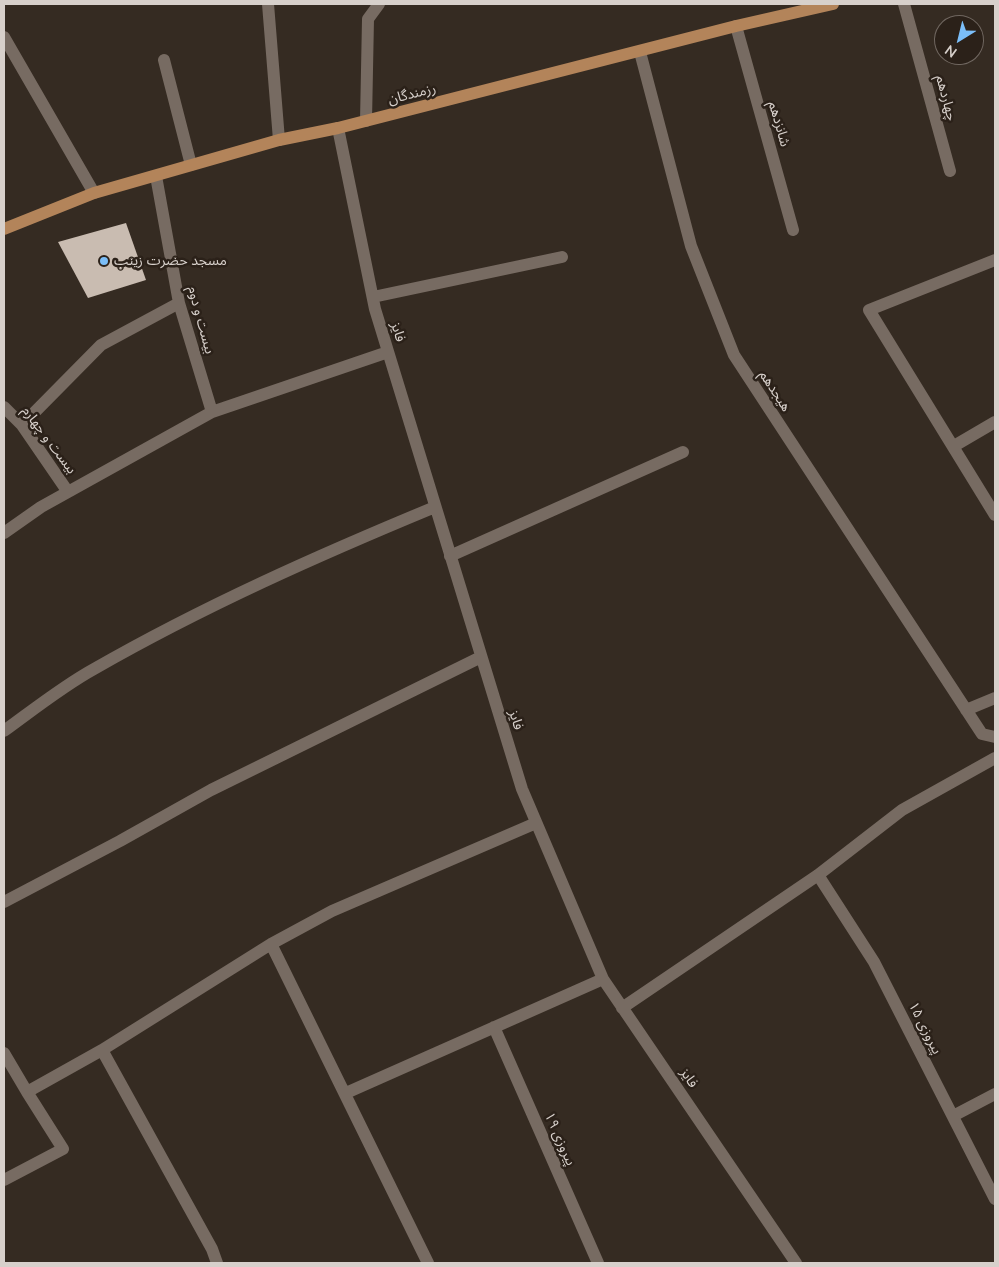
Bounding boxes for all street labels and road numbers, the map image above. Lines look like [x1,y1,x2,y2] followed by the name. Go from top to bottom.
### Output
[932,73,960,123] street label: چهاردهم
[386,80,438,108] street label: رزمندگان
[765,99,793,149] street label: شانزدهم
[184,284,218,356] street label: بیست و دوم
[387,320,409,344] street label: فایز
[756,367,794,415] street label: هیجدهم
[18,403,80,477] street label: بیست و چهارم
[505,708,527,732] street label: فایز
[905,999,945,1057] street label: پیروزی ۱۵
[676,1065,702,1091] street label: فایز
[541,1110,579,1168] street label: پیروزی ۱۹

